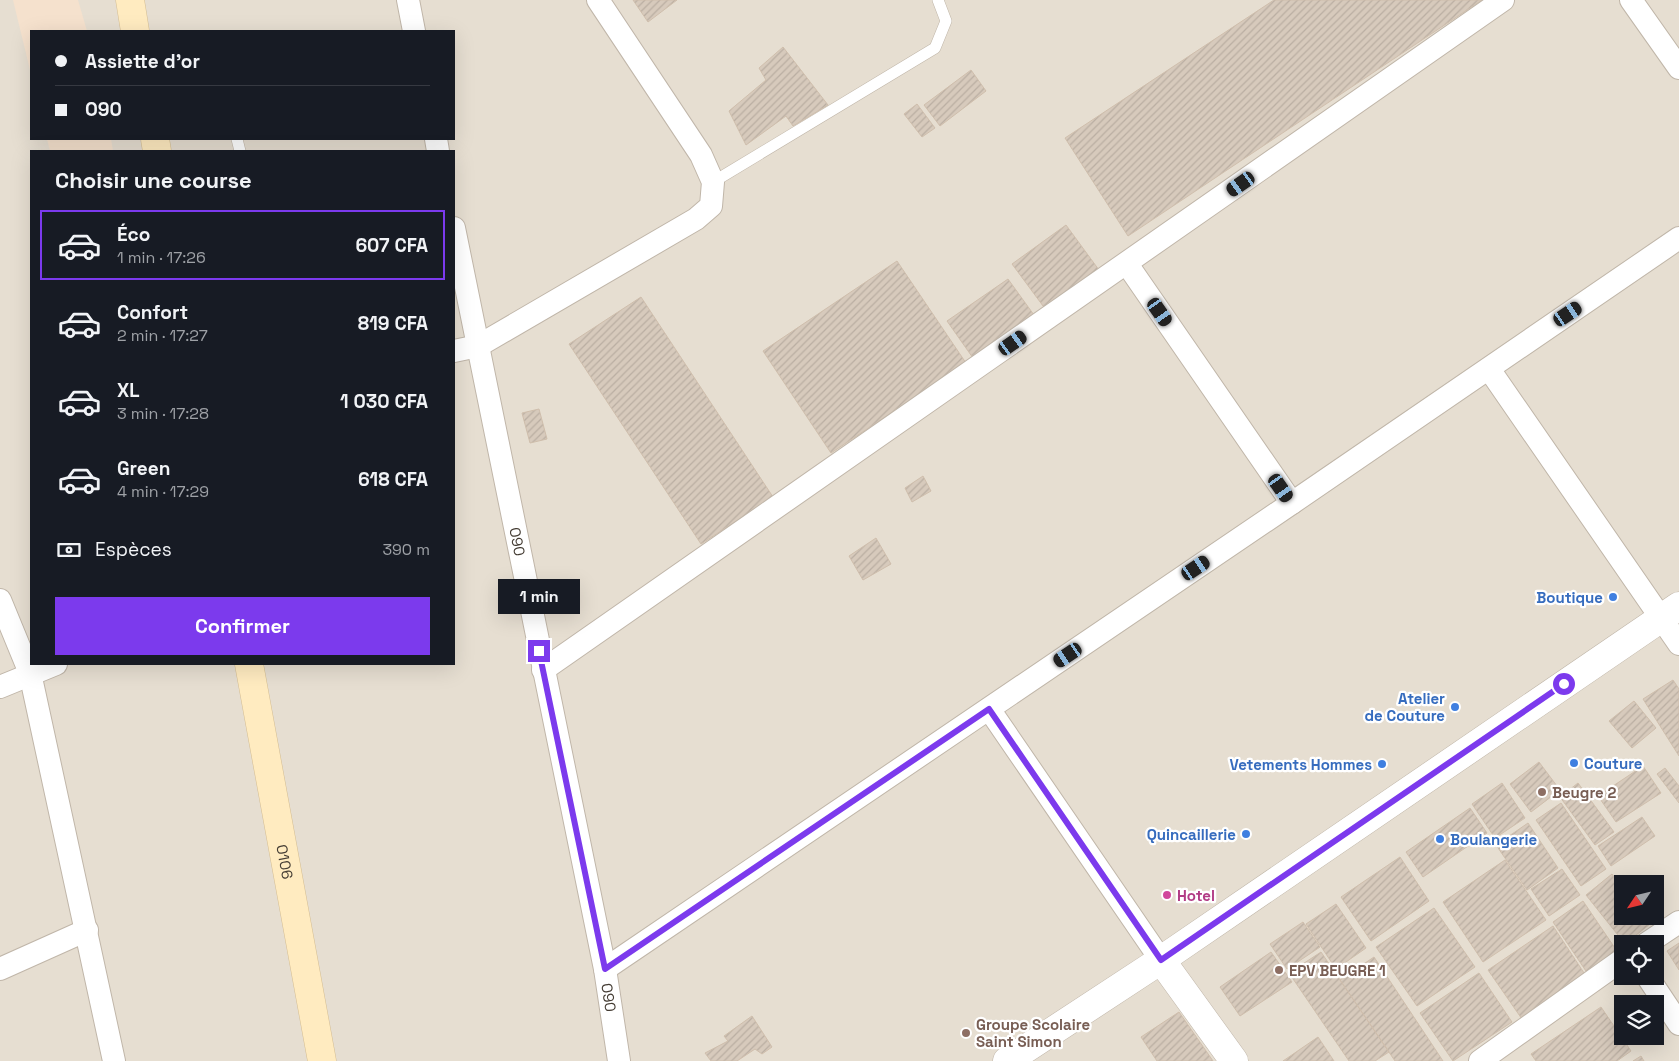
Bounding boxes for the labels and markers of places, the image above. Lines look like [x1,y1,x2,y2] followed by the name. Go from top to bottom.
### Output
[1536,588,1603,607] place label: Boutique
[1607,591,1619,603] marker: Boutique
[1364,689,1445,725] place label: Atelier de Couture
[1449,701,1461,713] marker: Atelier de Couture
[1584,754,1643,773] place label: Couture
[1229,755,1372,774] place label: Vetements Hommes
[1568,757,1580,769] marker: Couture
[1376,758,1388,770] marker: Vetements Hommes
[1552,783,1617,802] place label: Beugre 2
[1536,786,1548,798] marker: Beugre 2
[1147,825,1236,844] place label: Quincaillerie
[1240,828,1252,840] marker: Quincaillerie
[1450,830,1537,849] place label: Boulangerie
[1434,833,1446,845] marker: Boulangerie
[1177,886,1215,905] place label: Hotel
[1161,889,1173,901] marker: Hotel
[1289,961,1386,980] place label: EPV BEUGRE 1
[1273,964,1285,976] marker: EPV BEUGRE 1
[976,1015,1090,1051] place label: Groupe Scolaire Saint Simon
[960,1027,972,1039] marker: Groupe Scolaire Saint Simon

